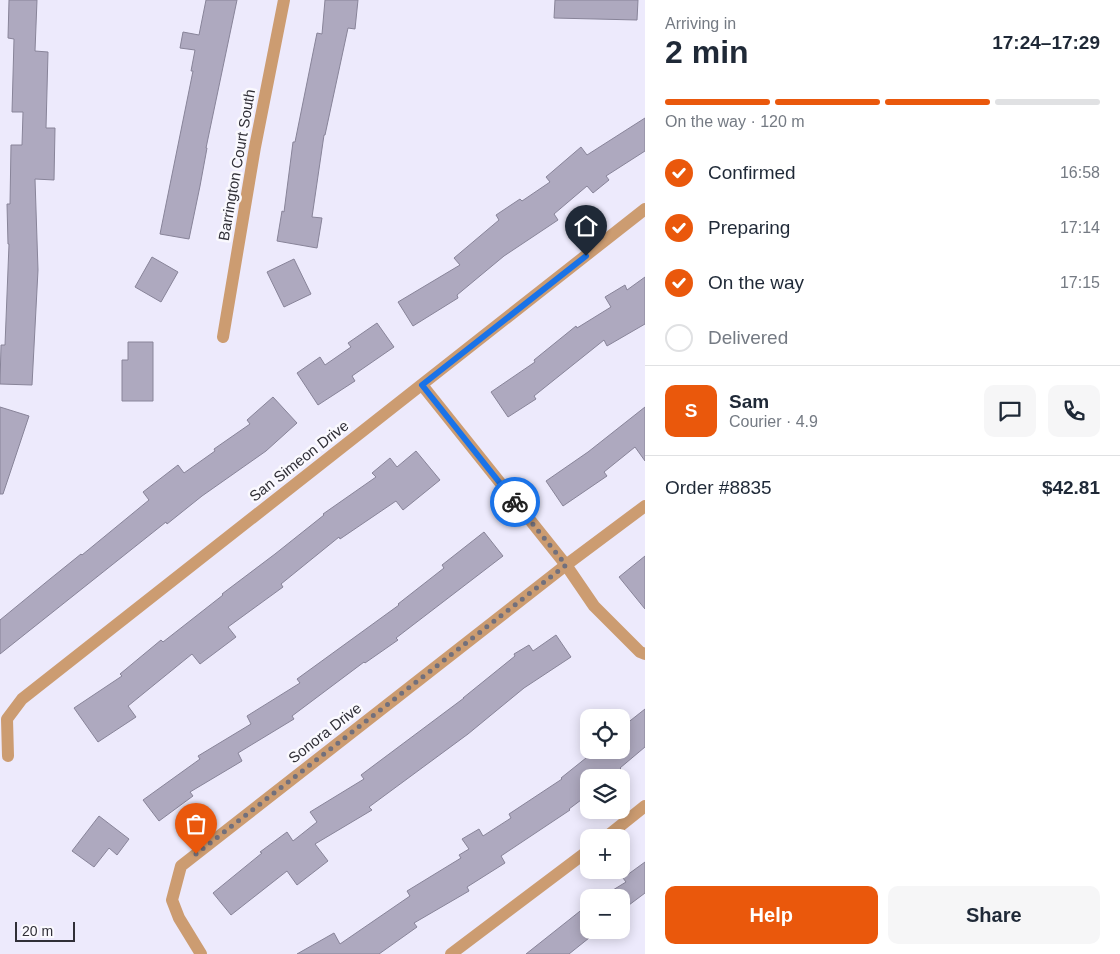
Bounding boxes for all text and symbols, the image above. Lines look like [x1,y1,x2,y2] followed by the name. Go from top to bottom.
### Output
[665,15,736,32] text: Arriving in
[992,32,1100,53] text: 17:24–17:29
[665,34,749,70] text: 2 min
[215,88,258,242] street label: Barrington Court South
[665,113,805,130] text: On the way · 120 m
[665,159,693,187] icon: check
[708,162,796,183] text: Confirmed
[1060,164,1100,181] text: 16:58
[565,205,607,256] pin
[572,212,600,240] icon: home
[665,214,693,242] icon: check
[708,217,790,238] text: Preparing
[1060,219,1100,236] text: 17:14
[665,269,693,297] icon: check
[708,272,804,293] text: On the way
[1060,274,1100,291] text: 17:15
[708,327,788,348] text: Delivered
[984,385,1036,437] button: chat
[1048,385,1100,437] button: phone
[729,391,769,412] text: Sam
[685,400,697,421] text: S
[729,413,818,430] text: Courier · 4.9
[246,417,352,505] street label: San Simeon Drive
[490,477,540,527] courier
[665,477,772,498] text: Order #8835
[1042,477,1100,498] text: $42.81
[501,488,529,516] icon: bike
[285,699,364,766] street label: Sonora Drive
[580,709,630,939] map controls
[580,709,630,759] button: locate
[580,769,630,819] button: layers
[175,803,217,854] pin
[182,810,210,838] icon: bag
[580,829,630,879] button: +
[665,886,878,944] button: Help
[888,886,1100,944] button: Share
[580,889,630,939] button: −
[15,919,75,942] scale bar
[22,923,53,939] text: 20 m

